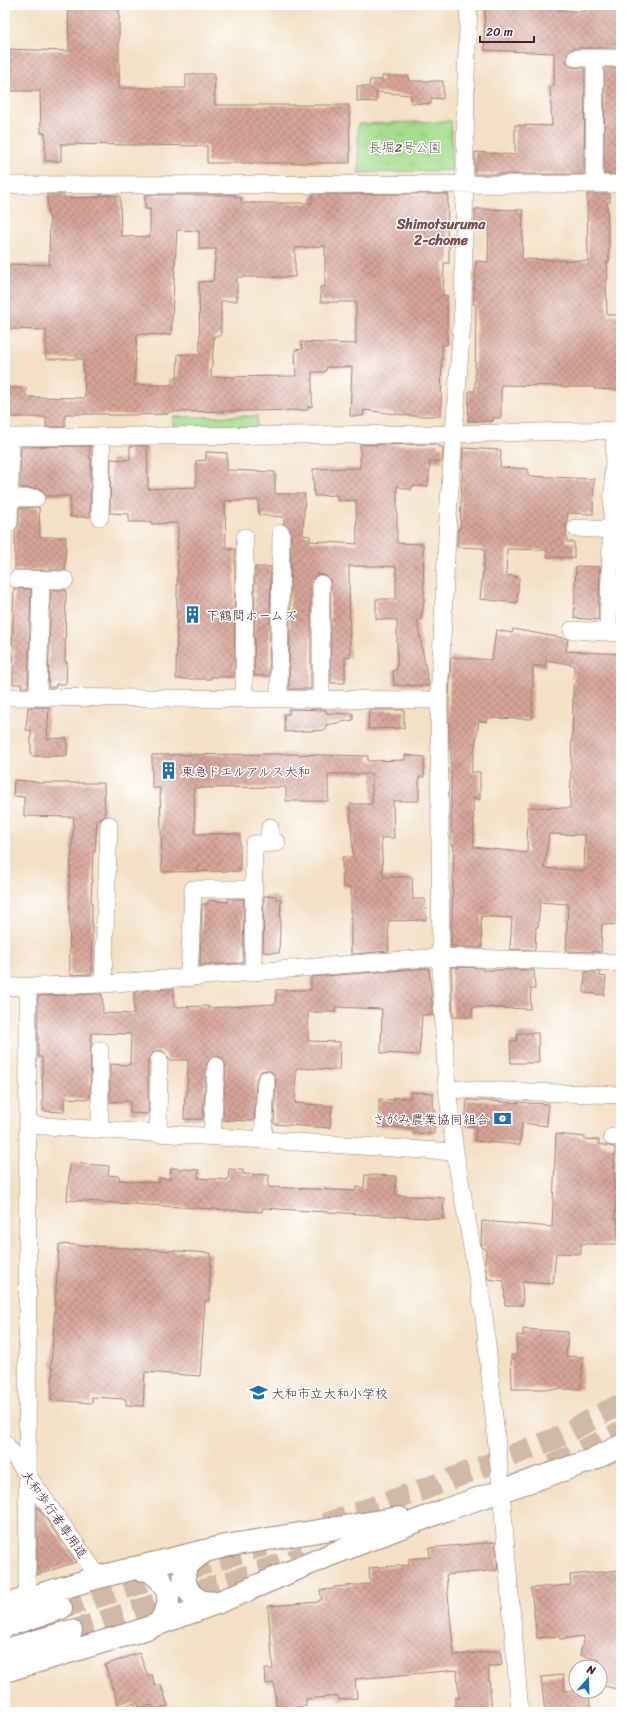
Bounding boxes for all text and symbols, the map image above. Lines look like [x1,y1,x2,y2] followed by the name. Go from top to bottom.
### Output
[480,18,534,44] scale bar
[486,21,513,43] text: 20 m
[369,136,441,159] park label: 長堀2号公園
[396,212,486,253] district label: Shimotsuruma 2-chome
[206,604,296,627] place label: 下鶴間ホームズ
[183,605,203,625] building icon: 下鶴間ホームズ
[181,760,310,783] place label: 東急ドエルアルス大和
[158,761,178,781] building icon: 東急ドエルアルス大和
[372,1108,489,1131] place label: さがみ農業協同組合
[492,1109,512,1129] bank icon: さがみ農業協同組合
[271,1382,388,1405] place label: 大和市立大和小学校
[248,1383,268,1403] school or university icon: 大和市立大和小学校
[15,1465,94,1563] street label: 大和歩行者専用道
[568,1659,608,1699] north arrow
[583,1659,598,1680] text: N

